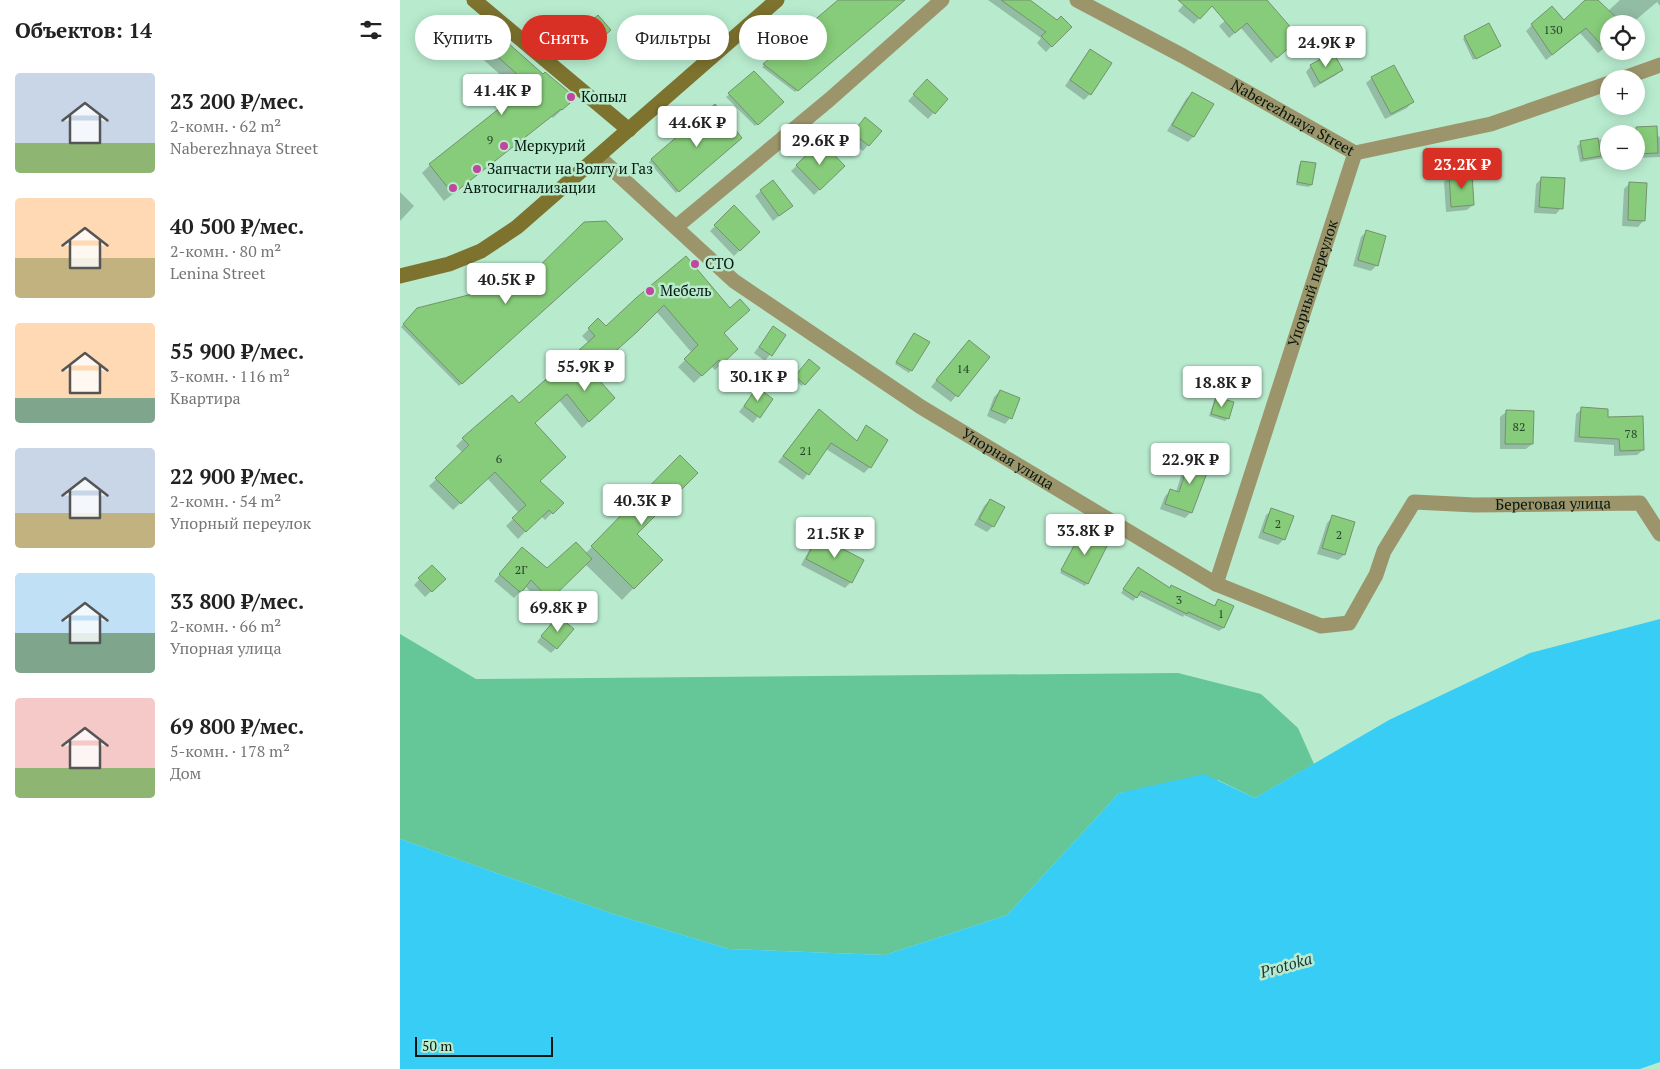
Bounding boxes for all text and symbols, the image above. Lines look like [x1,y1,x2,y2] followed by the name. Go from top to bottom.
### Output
[415,15,511,60] chip: Купить
[521,15,607,60] chip: Снять
[617,15,729,60] chip: Фильтры
[739,15,827,60] chip: Новое
[1600,15,1645,170] map controls
[1600,15,1645,60] button: locate
[15,16,152,44] text: Объектов: 14
[357,16,385,44] icon: filters
[1543,22,1563,37] house number: 130
[1280,26,1372,68] pin: 24.9K ₽
[1298,31,1354,53] text: 24.9K ₽
[1600,70,1645,115] button: +
[456,74,548,116] pin: 41.4K ₽
[1228,74,1359,160] street label: Naberezhnaya Street
[474,79,530,101] text: 41.4K ₽
[581,86,627,106] place label: Копыл
[170,87,304,115] text: 23 200 ₽/мес.
[565,91,577,103] marker: Копыл
[55,93,115,153] icon: home
[651,106,743,148] pin: 44.6K ₽
[669,111,725,133] text: 44.6K ₽
[170,115,281,137] text: 2-комн. · 62 m²
[774,124,866,166] pin: 29.6K ₽
[1600,125,1645,170] button: −
[792,129,848,151] text: 29.6K ₽
[487,132,493,147] house number: 9
[514,135,586,155] place label: Меркурий
[170,137,318,159] text: Naberezhnaya Street
[498,140,510,152] marker: Меркурий
[1416,148,1508,190] pin: 23.2K ₽
[1434,153,1490,175] text: 23.2K ₽
[487,158,653,178] place label: Запчасти на Волгу и Газ
[471,163,483,175] marker: Запчасти на Волгу и Газ
[463,177,596,197] place label: Автосигнализации
[447,182,459,194] marker: Автосигнализации
[170,212,304,240] text: 40 500 ₽/мес.
[1282,216,1342,349] street label: Упорный переулок
[55,218,115,278] icon: home
[170,240,281,262] text: 2-комн. · 80 m²
[705,253,734,273] place label: СТО
[689,258,701,270] marker: СТО
[170,262,265,284] text: Lenina Street
[460,262,552,305] pin: 40.5K ₽
[478,268,534,290] text: 40.5K ₽
[660,280,712,300] place label: Мебель
[644,285,656,297] marker: Мебель
[170,337,304,365] text: 55 900 ₽/мес.
[55,343,115,403] icon: home
[539,350,631,392] pin: 55.9K ₽
[557,355,613,377] text: 55.9K ₽
[712,360,804,402] pin: 30.1K ₽
[957,361,970,376] house number: 14
[170,365,290,387] text: 3-комн. · 116 m²
[730,365,786,387] text: 30.1K ₽
[1176,366,1268,408] pin: 18.8K ₽
[1194,371,1250,393] text: 18.8K ₽
[170,387,241,409] text: Квартира
[1513,419,1525,434] house number: 82
[958,423,1059,494] street label: Упорная улица
[1625,426,1637,441] house number: 78
[1144,442,1236,485] pin: 22.9K ₽
[800,443,812,458] house number: 21
[1162,448,1218,470] text: 22.9K ₽
[496,451,503,466] house number: 6
[170,462,304,490] text: 22 900 ₽/мес.
[55,468,115,528] icon: home
[596,484,688,526] pin: 40.3K ₽
[614,489,670,511] text: 40.3K ₽
[170,490,281,512] text: 2-комн. · 54 m²
[1495,492,1611,514] street label: Береговая улица
[170,512,311,534] text: Упорный переулок
[1039,514,1131,556] pin: 33.8K ₽
[789,516,881,559] pin: 21.5K ₽
[1275,516,1281,531] house number: 2
[1057,519,1113,541] text: 33.8K ₽
[807,522,863,544] text: 21.5K ₽
[1336,527,1342,542] house number: 2
[515,562,527,577] house number: 2Г
[170,587,304,615] text: 33 800 ₽/мес.
[512,590,604,633] pin: 69.8K ₽
[1176,592,1182,607] house number: 3
[55,593,115,653] icon: home
[530,596,586,618] text: 69.8K ₽
[1218,606,1224,621] house number: 1
[170,615,281,637] text: 2-комн. · 66 m²
[170,637,282,659] text: Упорная улица
[170,712,304,740] text: 69 800 ₽/мес.
[55,718,115,778] icon: home
[170,740,290,762] text: 5-комн. · 178 m²
[170,762,201,784] text: Дом
[1256,947,1315,983] water label: Protoka
[415,1034,552,1057] scale bar
[422,1036,452,1055] text: 50 m

